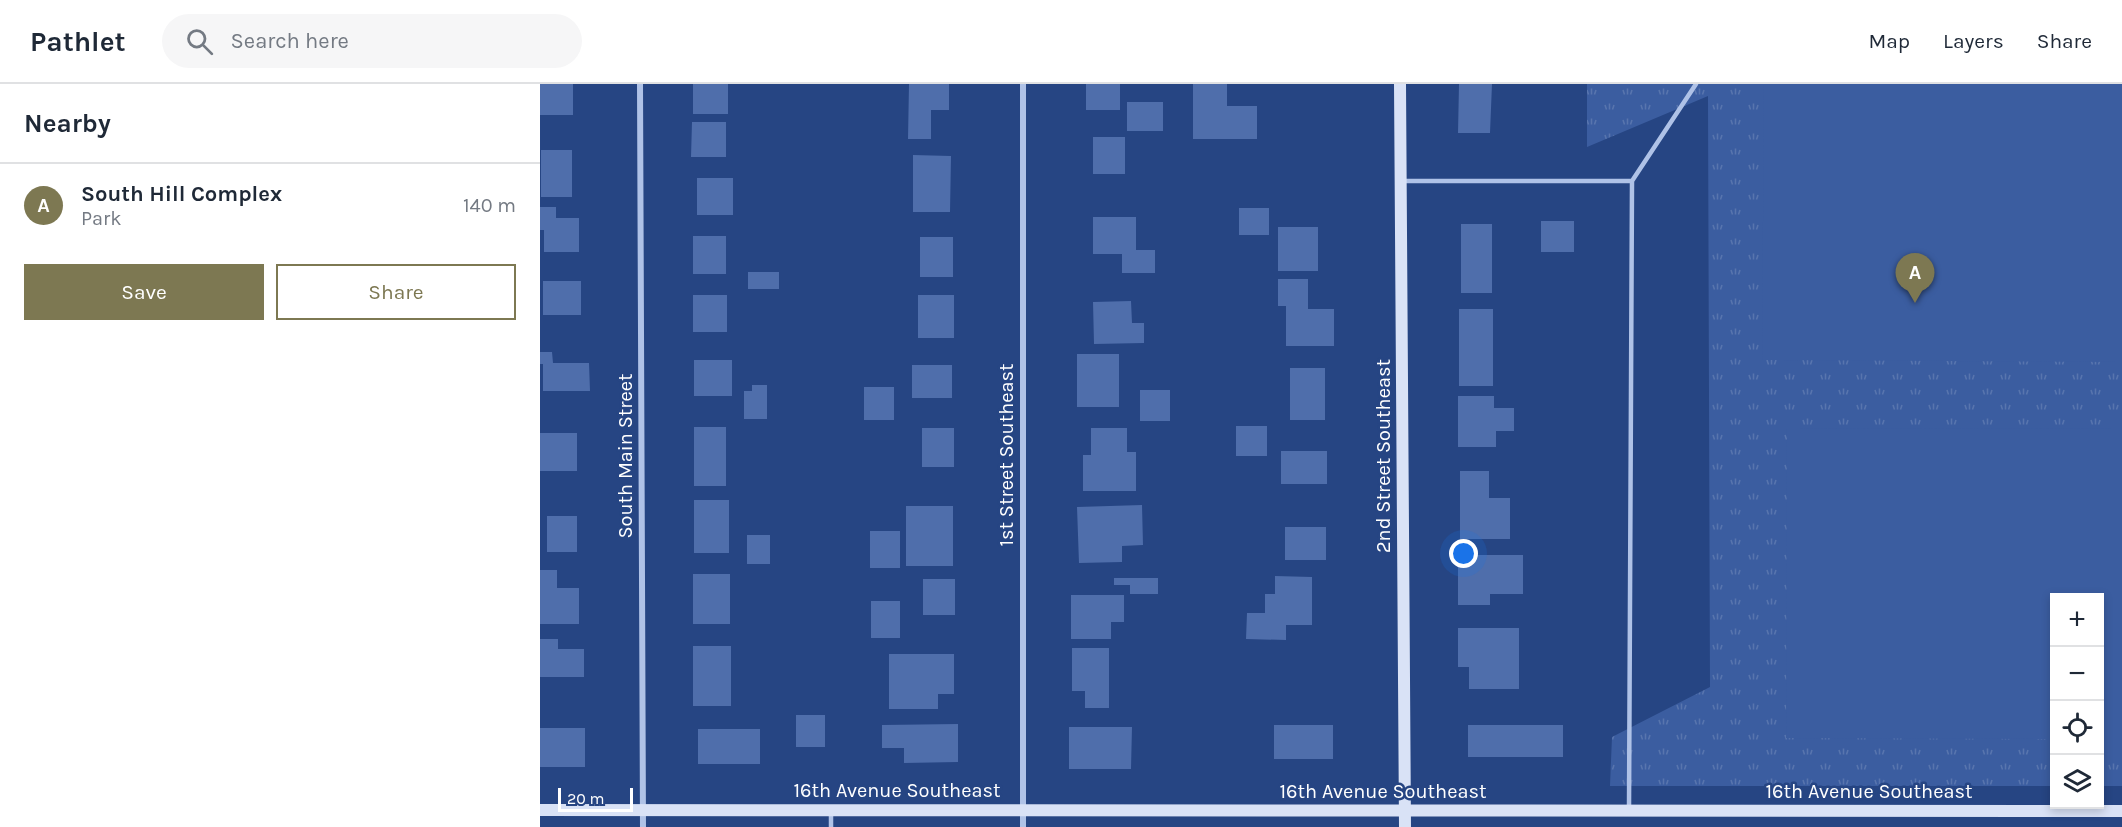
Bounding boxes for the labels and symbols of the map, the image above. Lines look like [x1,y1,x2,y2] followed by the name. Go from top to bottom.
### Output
[1896,254,1934,303] pin: A
[1372,359,1395,553] street label: 2nd Street Southeast
[995,363,1018,547] street label: 1st Street Southeast
[614,373,637,539] street label: South Main Street
[1449,539,1478,568] your location
[794,779,1001,802] street label: 16th Avenue Southeast
[1280,780,1487,803] street label: 16th Avenue Southeast
[1766,780,1973,803] street label: 16th Avenue Southeast
[558,785,633,812] scale bar

